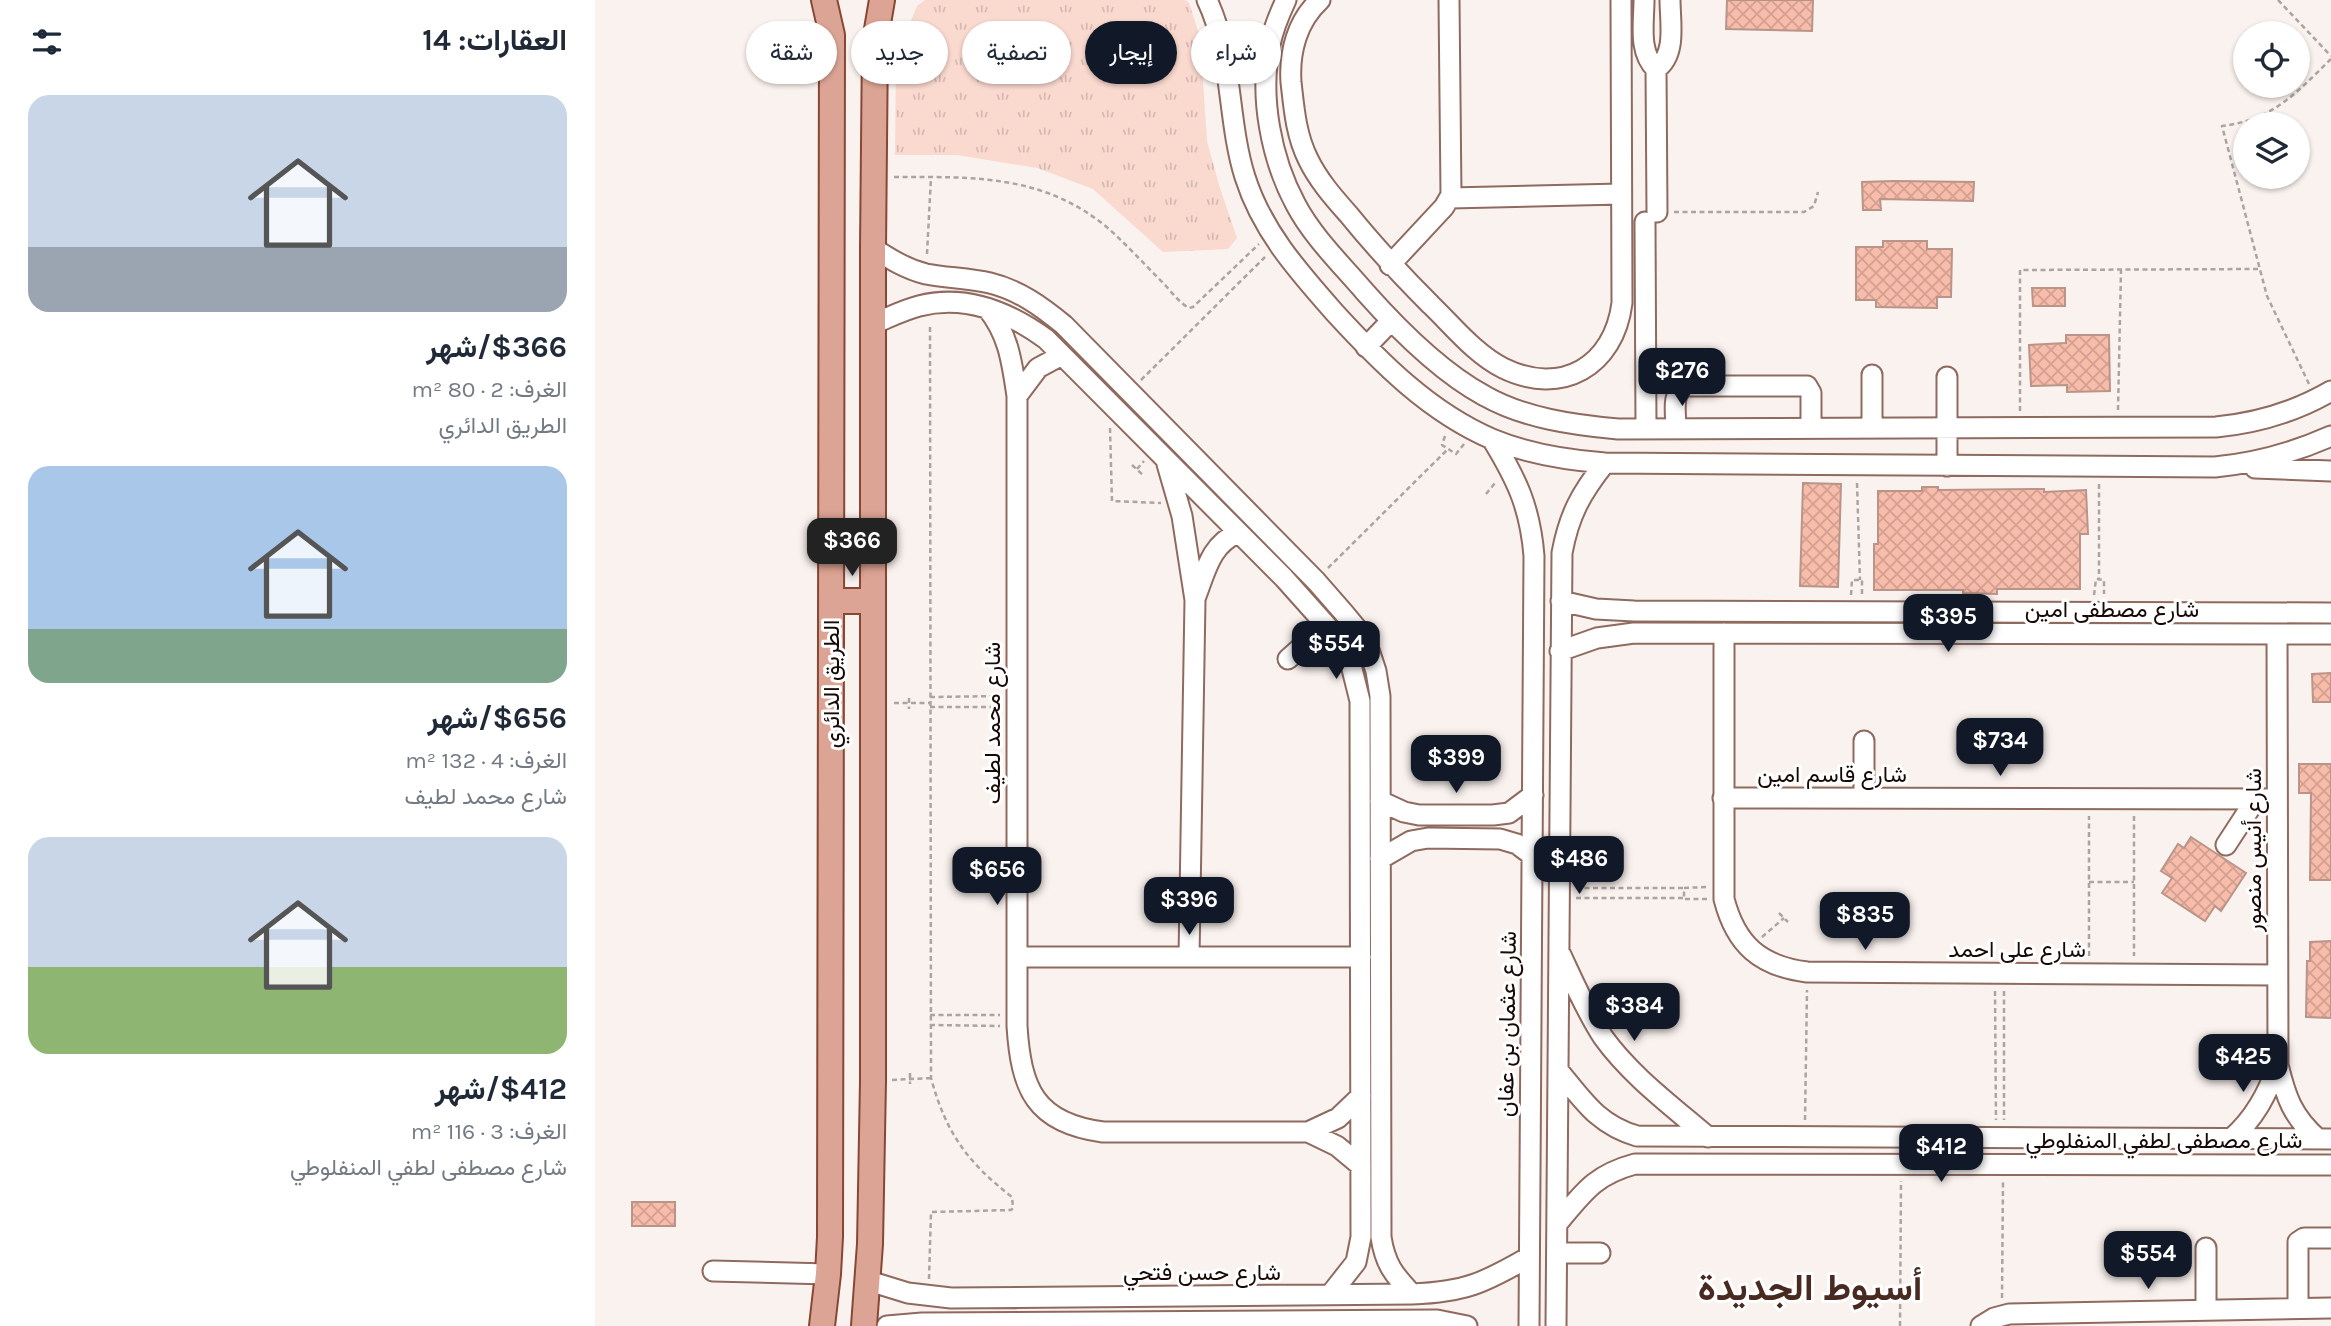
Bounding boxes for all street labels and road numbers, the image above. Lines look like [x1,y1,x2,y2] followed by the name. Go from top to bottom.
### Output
[2025,596,2199,625] street label: شارع مصطفى امين
[818,620,850,748] street label: الطريق الدائري
[979,642,1008,804] street label: شارع محمد لطيف
[1757,761,1907,790] street label: شارع قاسم امين
[2240,768,2269,933] street label: شارع أنيس منصور
[1492,931,1524,1117] street label: شارع عثمان بن عفان
[1948,936,2086,965] street label: شارع على احمد
[2026,1127,2302,1159] street label: شارع مصطفى لطفي المنفلوطي
[1123,1259,1281,1291] street label: شارع حسن فتحي

